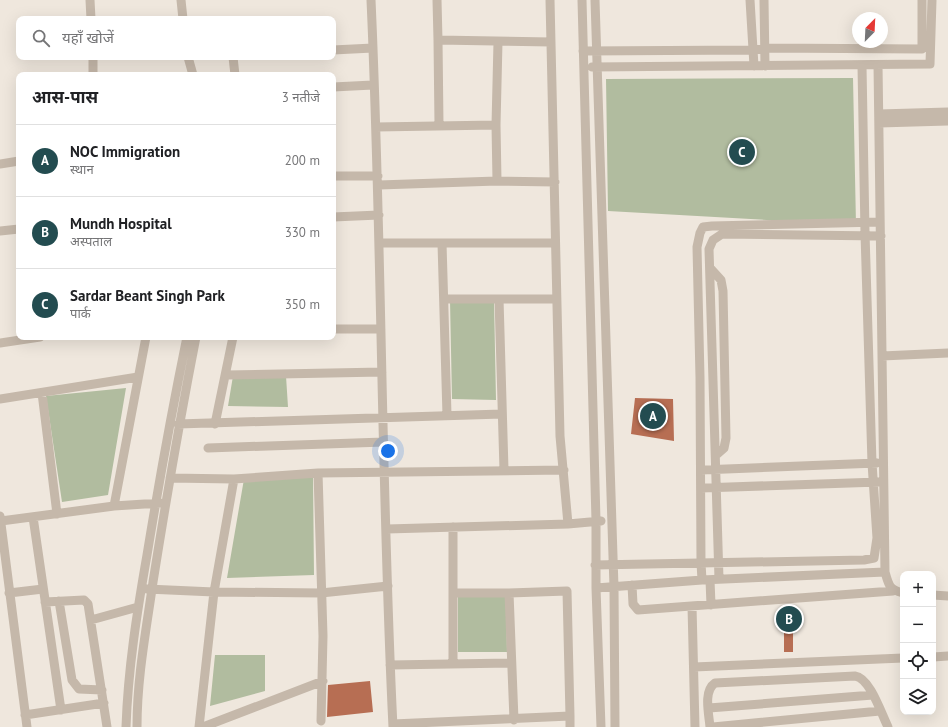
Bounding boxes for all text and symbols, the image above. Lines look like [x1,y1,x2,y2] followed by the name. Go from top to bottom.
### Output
[852,12,888,48] north arrow
[16,16,336,60] search box
[30,27,52,49] icon: search
[62,28,114,47] text: यहाँ खोजें
[32,86,98,108] text: आस-पास
[282,89,320,106] text: 3 नतीजे
[729,137,755,167] pin: C
[70,142,180,161] text: NOC Immigration
[41,152,49,169] text: A
[285,152,320,169] text: 200 m
[70,161,94,178] text: स्थान
[70,214,172,233] text: Mundh Hospital
[41,224,49,241] text: B
[285,224,320,241] text: 330 m
[70,233,112,250] text: अस्पताल
[70,286,225,305] text: Sardar Beant Singh Park
[41,296,49,313] text: C
[285,296,320,313] text: 350 m
[70,305,91,322] text: पार्क
[640,401,666,431] pin: A
[378,441,398,461] your location
[900,571,936,715] map controls
[900,571,936,607] button: +
[776,604,802,634] pin: B
[900,607,936,643] button: −
[900,643,936,679] button: locate
[900,679,936,715] button: layers

